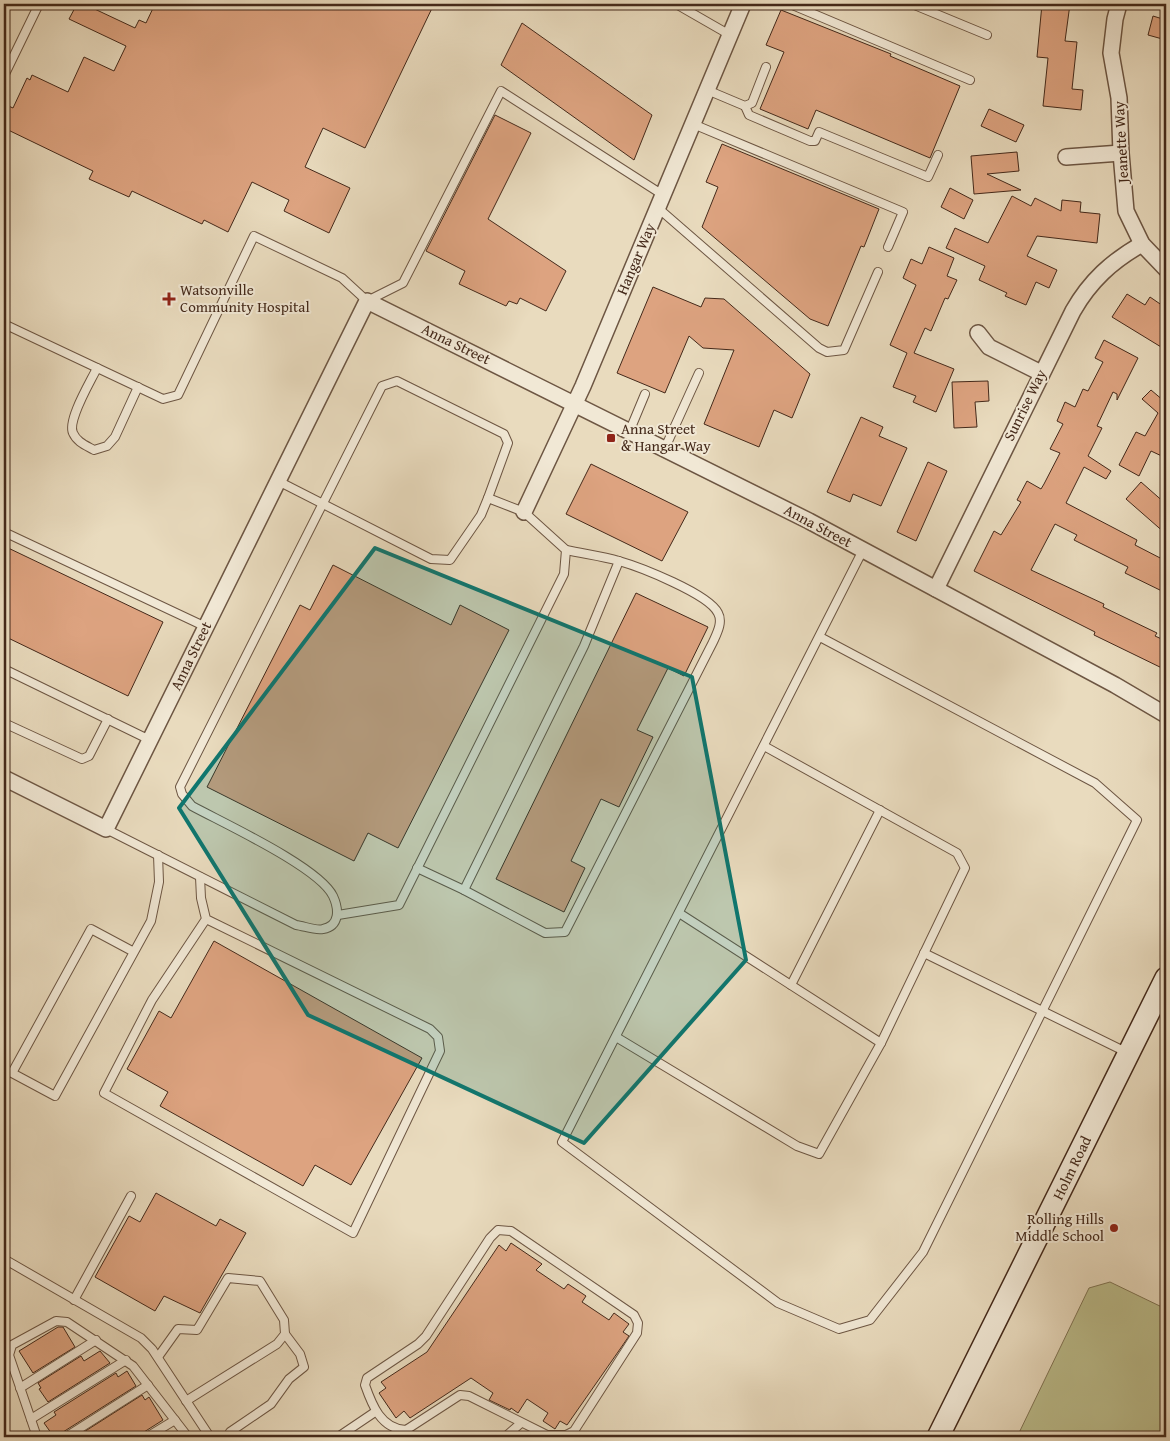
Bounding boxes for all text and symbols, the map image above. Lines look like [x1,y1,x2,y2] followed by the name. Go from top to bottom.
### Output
[1108,100,1133,186] street label: Jeanette Way
[611,219,660,298] street label: Hangar Way
[180,279,310,317] place label: Watsonville Community Hospital
[162,292,176,306] marker: Watsonville Community Hospital
[418,318,495,370] street label: Anna Street
[998,365,1051,444] street label: Sunrise Way
[621,418,711,456] place label: Anna Street & Hangar Way
[605,432,617,444] marker: Anna Street & Hangar Way
[781,499,857,553] street label: Anna Street
[165,617,217,694] street label: Anna Street
[1047,1132,1096,1203] street label: Holm Road
[1015,1208,1104,1246] place label: Rolling Hills Middle School
[1108,1222,1120,1234] marker: Rolling Hills Middle School

